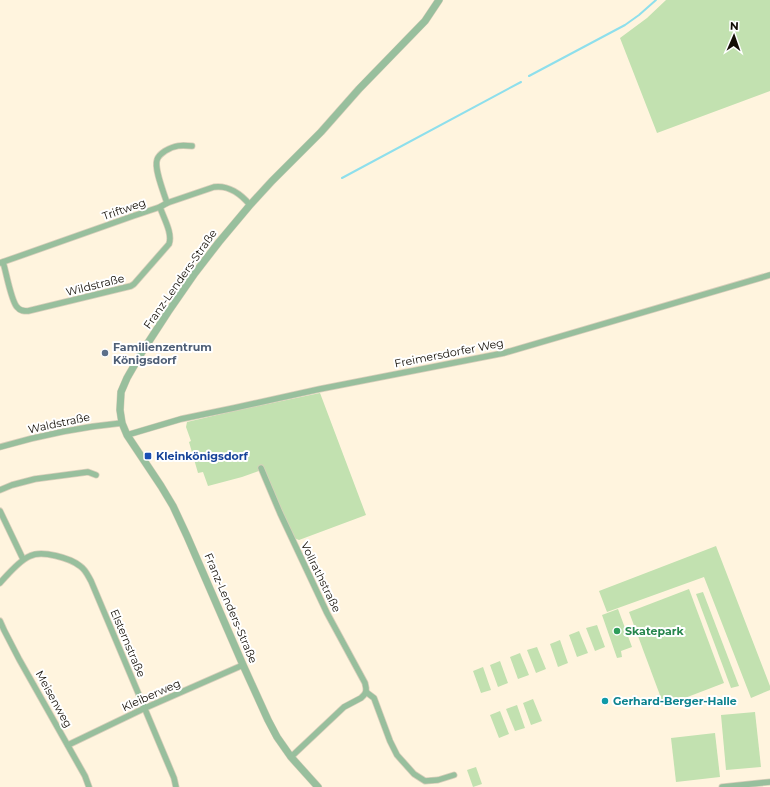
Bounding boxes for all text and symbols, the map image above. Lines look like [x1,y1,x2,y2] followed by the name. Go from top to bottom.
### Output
[714,16,754,56] north arrow
[730,19,739,33] text: N
[100,195,148,223] street label: Triftweg
[140,226,220,332] street label: Franz-Lenders-Straße
[64,271,126,299] street label: Wildstraße
[393,336,505,370] street label: Freimersdorfer Weg
[113,340,212,367] place label: Familienzentrum Königsdorf
[100,348,110,358] marker: Familienzentrum Königsdorf
[27,410,92,436] street label: Waldstraße
[156,449,248,463] place label: Kleinkönigsdorf
[143,451,153,461] marker: Kleinkönigsdorf
[298,540,344,615] street label: Vollrathstraße
[201,551,261,666] street label: Franz-Lenders-Straße
[107,607,149,679] street label: Elsternstraße
[625,624,684,638] place label: Skatepark
[612,626,622,636] marker: Skatepark
[33,668,75,730] street label: Meisenweg
[119,676,183,714] street label: Kleiberweg
[613,694,737,708] place label: Gerhard-Berger-Halle
[600,696,610,706] marker: Gerhard-Berger-Halle

